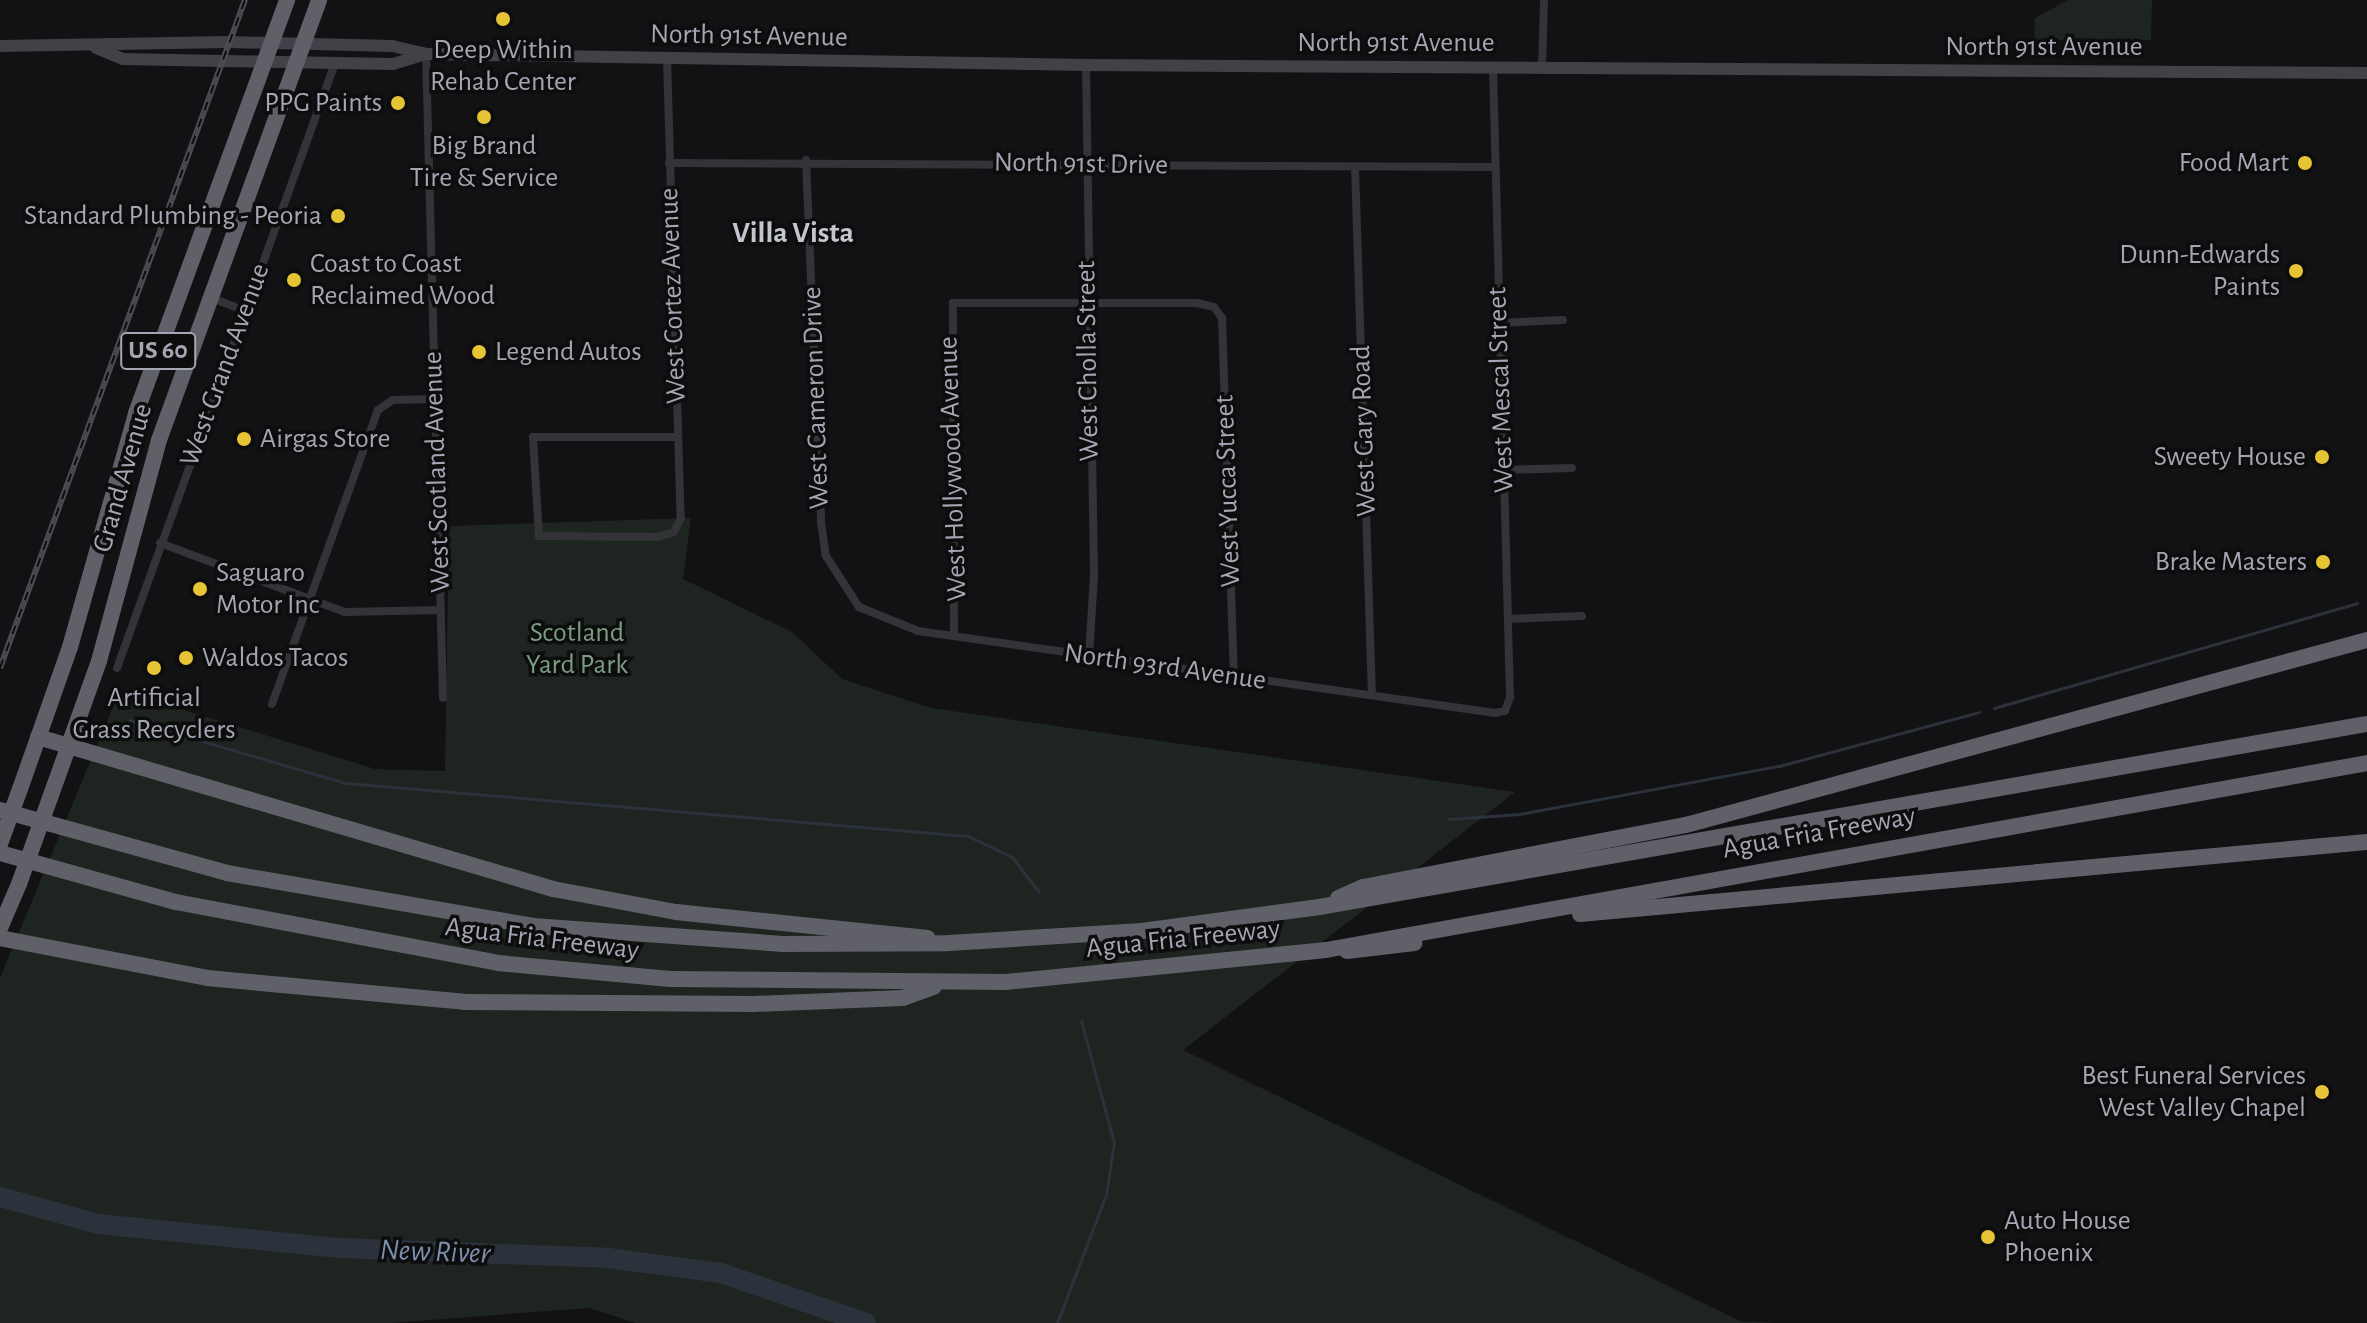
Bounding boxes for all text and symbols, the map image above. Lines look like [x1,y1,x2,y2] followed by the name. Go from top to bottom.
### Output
[492,8,514,30] marker: Deep Within Rehab Center
[650,17,848,55] street label: North 91st Avenue
[1297,26,1495,60] street label: North 91st Avenue
[1945,30,2143,64] street label: North 91st Avenue
[430,33,576,99] place label: Deep Within Rehab Center
[264,86,382,120] place label: PPG Paints
[389,94,407,112] marker: PPG Paints
[475,108,493,126] marker: Big Brand Tire & Service
[410,129,558,195] place label: Big Brand Tire & Service
[994,146,1168,182] street label: North 91st Drive
[2179,146,2289,180] place label: Food Mart
[2296,154,2314,172] marker: Food Mart
[652,187,694,405] street label: West Cortez Avenue
[24,199,322,233] place label: Standard Plumbing - Peoria
[329,207,347,225] marker: Standard Plumbing - Peoria
[732,215,854,251] district label: Villa Vista
[2119,238,2280,304] place label: Dunn-Edwards Paints
[310,247,495,313] place label: Coast to Coast Reclaimed Wood
[173,259,277,471] street label: West Grand Avenue
[1069,260,1107,462] street label: West Cholla Street
[2287,262,2305,280] marker: Dunn-Edwards Paints
[285,271,303,289] marker: Coast to Coast Reclaimed Wood
[795,286,837,510] street label: West Cameron Drive
[1481,286,1521,494] street label: West Mescal Street
[120,329,196,373] road number: US 60
[495,335,642,369] place label: Legend Autos
[932,336,974,602] street label: West Hollywood Avenue
[470,343,488,361] marker: Legend Autos
[1344,345,1384,517] street label: West Gary Road
[416,351,458,593] street label: West Scotland Avenue
[1208,394,1248,588] street label: West Yucca Street
[86,400,160,556] street label: Grand Avenue
[260,422,390,456] place label: Airgas Store
[235,430,253,448] marker: Airgas Store
[2154,440,2306,474] place label: Sweety House
[2313,448,2331,466] marker: Sweety House
[2155,545,2307,579] place label: Brake Masters
[2314,553,2332,571] marker: Brake Masters
[216,556,319,622] place label: Saguaro Motor Inc
[191,580,209,598] marker: Saguaro Motor Inc
[526,616,628,682] park label: Scotland Yard Park
[1062,636,1268,698] street label: North 93rd Avenue
[202,641,348,675] place label: Waldos Tacos
[177,649,195,667] marker: Waldos Tacos
[145,659,163,677] marker: Artificial Grass Recyclers
[72,681,236,747] place label: Artificial Grass Recyclers
[1720,800,1918,866] street label: Agua Fria Freeway
[443,910,641,968] street label: Agua Fria Freeway
[1084,912,1282,966] street label: Agua Fria Freeway
[2081,1059,2306,1125] place label: Best Funeral Services West Valley Chapel
[2313,1083,2331,1101] marker: Best Funeral Services West Valley Chapel
[2004,1204,2131,1270] place label: Auto House Phoenix
[1979,1228,1997,1246] marker: Auto House Phoenix
[379,1232,491,1272] water label: New River

